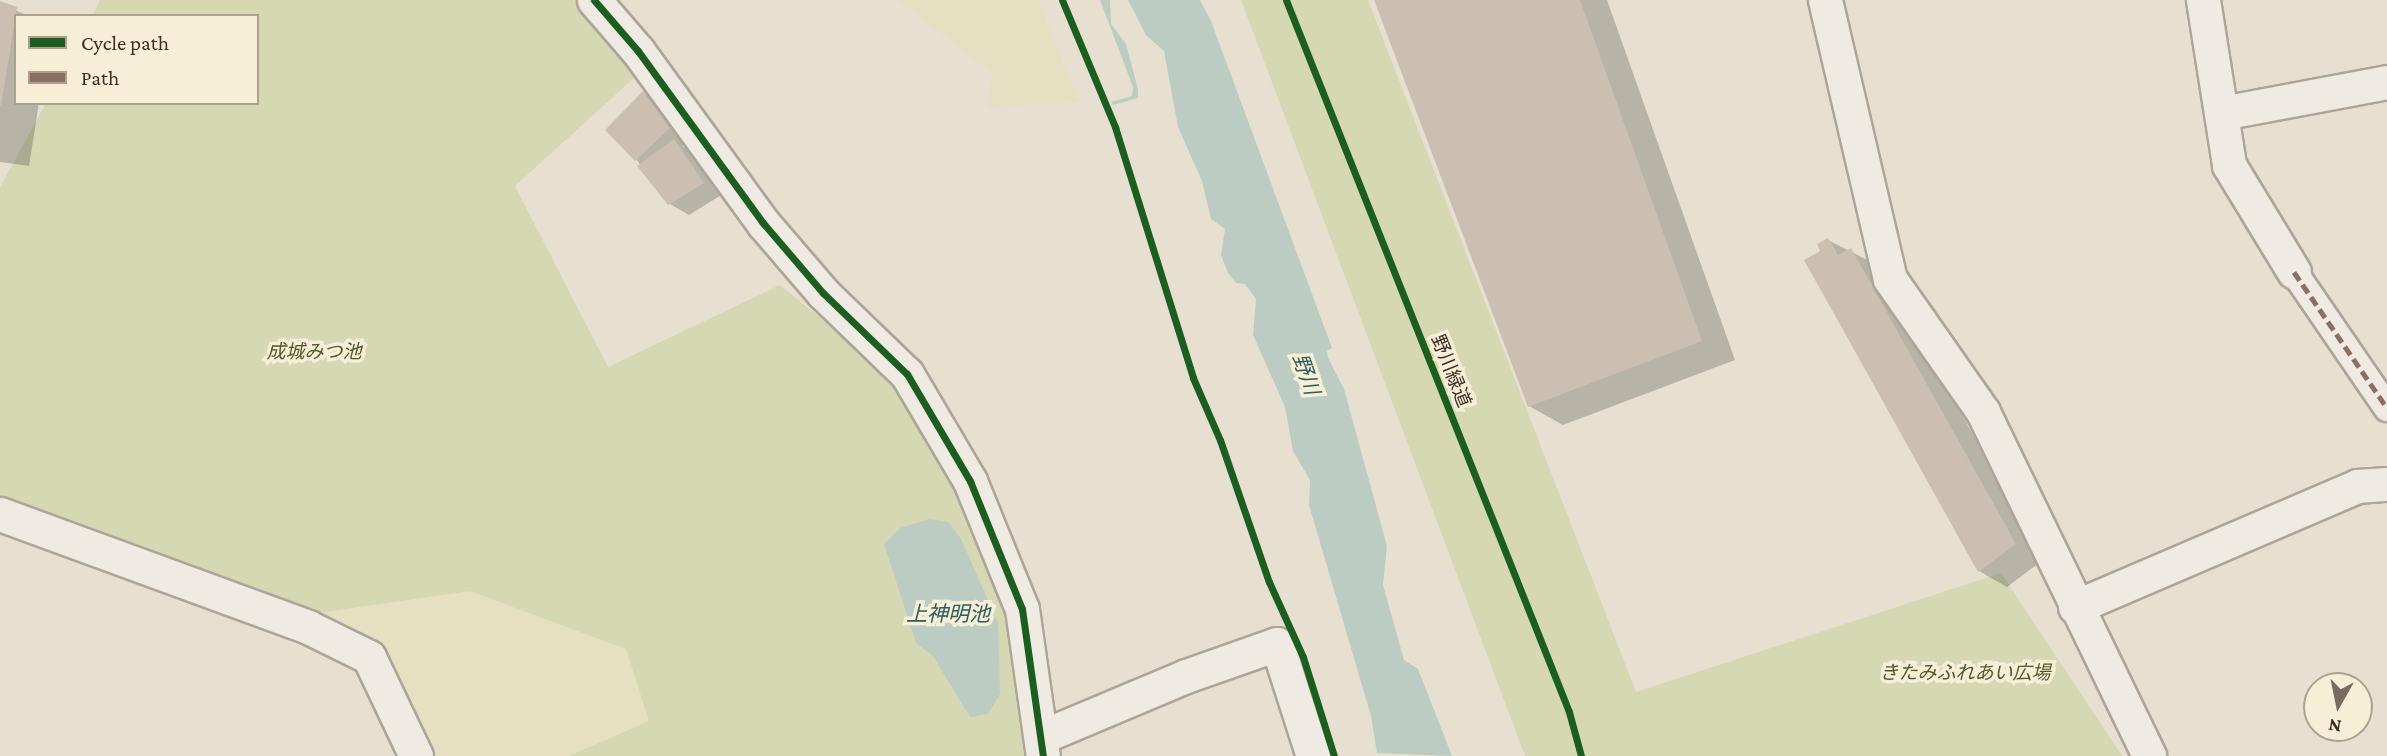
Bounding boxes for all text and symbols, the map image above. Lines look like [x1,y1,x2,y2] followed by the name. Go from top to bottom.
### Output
[14,14,259,105] legend
[81,31,169,55] text: Cycle path
[81,66,119,90] text: Path
[1426,331,1476,411] street label: 野川緑道
[267,341,361,363] park label: 成城みつ池
[1287,350,1325,398] water label: 野川
[906,601,990,627] water label: 上神明池
[1880,662,2050,684] park label: きたみふれあい広場
[2303,672,2373,742] north arrow
[2327,715,2343,738] text: N

